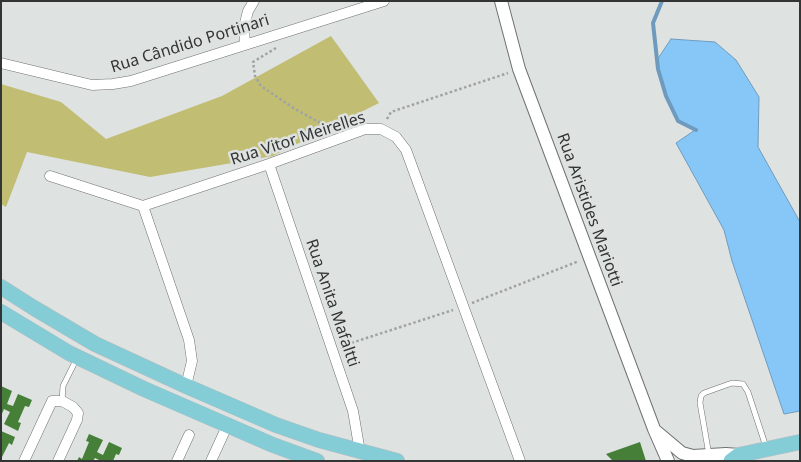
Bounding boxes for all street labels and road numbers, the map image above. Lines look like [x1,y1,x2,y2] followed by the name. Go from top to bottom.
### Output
[108,11,272,77] street label: Rua Cândido Portinari
[228,108,368,170] street label: Rua Vitor Meirelles
[552,131,626,289] street label: Rua Aristides Mariotti
[301,237,363,369] street label: Rua Anita Mafaltti

